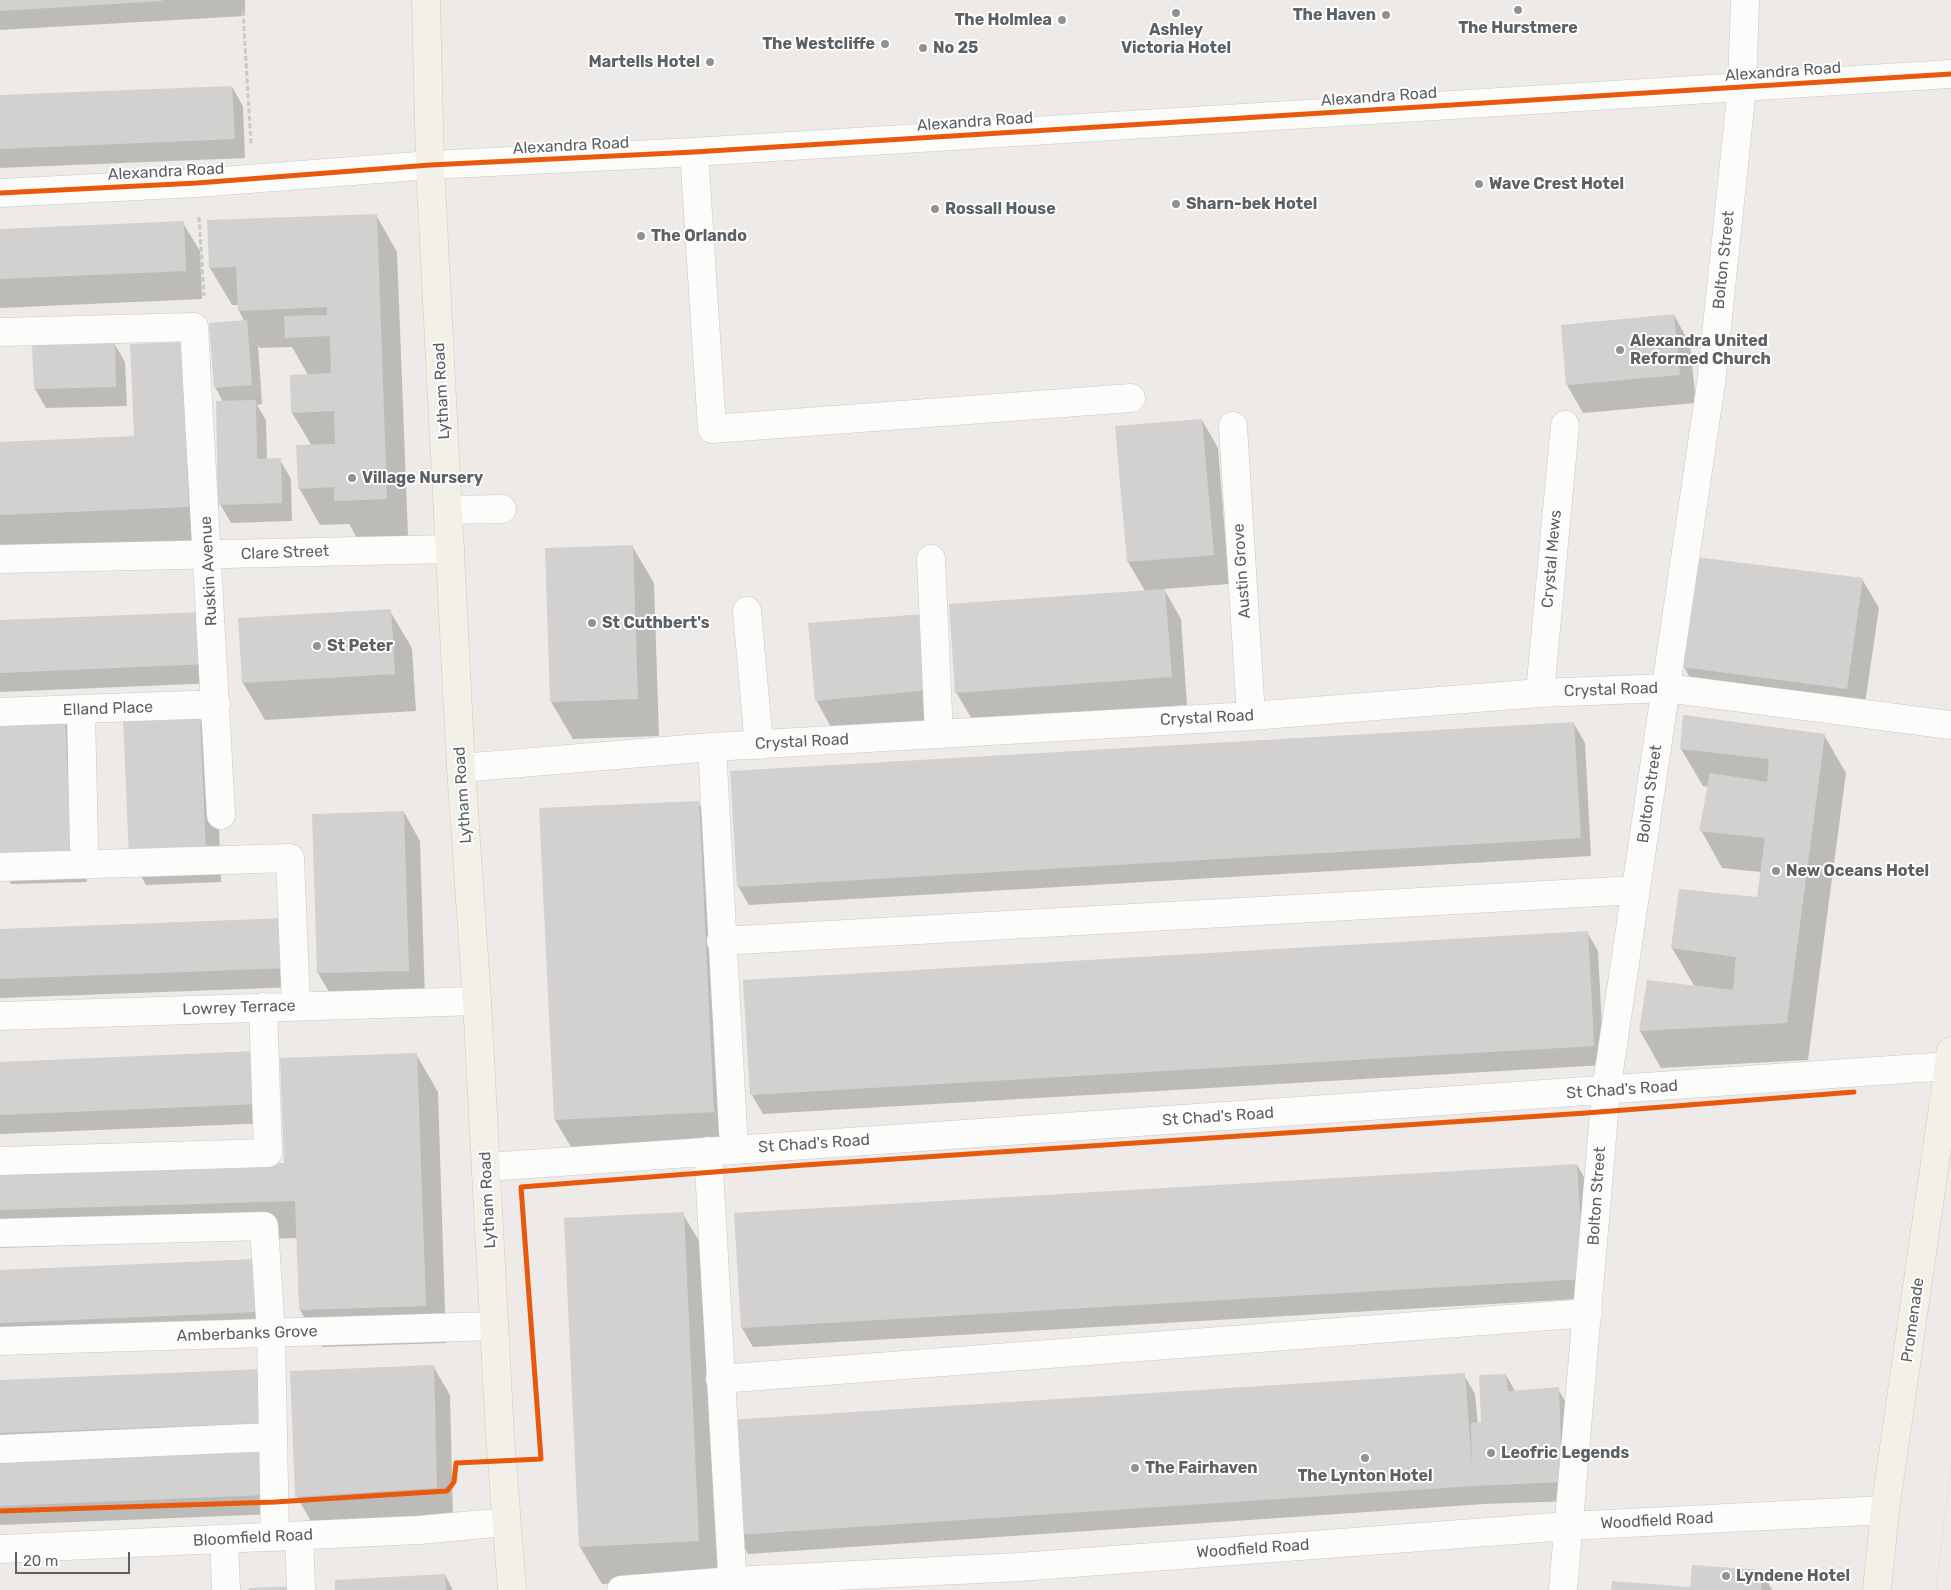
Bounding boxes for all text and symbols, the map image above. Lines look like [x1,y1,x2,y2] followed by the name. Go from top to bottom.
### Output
[1512,4,1524,16] marker: The Hurstmere
[1293,5,1376,25] place label: The Haven
[1170,7,1182,19] marker: Ashley Victoria Hotel
[1380,9,1392,21] marker: The Haven
[954,10,1052,30] place label: The Holmlea
[1056,14,1068,26] marker: The Holmlea
[1458,18,1578,38] place label: The Hurstmere
[1121,20,1231,58] place label: Ashley Victoria Hotel
[762,34,875,54] place label: The Westcliffe
[879,38,891,50] marker: The Westcliffe
[933,38,978,58] place label: No 25
[917,42,929,54] marker: No 25
[588,52,700,72] place label: Martells Hotel
[704,56,716,68] marker: Martells Hotel
[1724,58,1842,86] street label: Alexandra Road
[1320,83,1438,111] street label: Alexandra Road
[916,108,1034,136] street label: Alexandra Road
[512,133,630,159] street label: Alexandra Road
[107,159,225,185] street label: Alexandra Road
[1489,174,1624,194] place label: Wave Crest Hotel
[1473,178,1485,190] marker: Wave Crest Hotel
[1186,194,1317,214] place label: Sharn-bek Hotel
[1170,198,1182,210] marker: Sharn-bek Hotel
[945,199,1056,219] place label: Rossall House
[929,203,941,215] marker: Rossall House
[1709,210,1739,310] street label: Bolton Street
[651,226,747,246] place label: The Orlando
[635,230,647,242] marker: The Orlando
[1630,331,1771,369] place label: Alexandra United Reformed Church
[430,342,454,440] street label: Lytham Road
[1614,344,1626,356] marker: Alexandra United Reformed Church
[362,468,483,488] place label: Village Nursery
[346,472,358,484] marker: Village Nursery
[1538,509,1566,609] street label: Crystal Mews
[197,516,221,626] street label: Ruskin Avenue
[1229,523,1255,619] street label: Austin Grove
[240,542,330,564] street label: Clare Street
[602,613,710,633] place label: St Cuthbert's
[586,617,598,629] marker: St Cuthbert's
[327,636,393,656] place label: St Peter
[311,640,323,652] marker: St Peter
[1564,679,1658,701] street label: Crystal Road
[63,698,153,720] street label: Elland Place
[1159,706,1255,730] street label: Crystal Road
[754,730,850,754] street label: Crystal Road
[1634,744,1666,844] street label: Bolton Street
[450,746,476,844] street label: Lytham Road
[1786,861,1929,881] place label: New Oceans Hotel
[1770,865,1782,877] marker: New Oceans Hotel
[182,996,296,1020] street label: Lowrey Terrace
[1565,1077,1679,1103] street label: St Chad's Road
[1161,1104,1275,1130] street label: St Chad's Road
[757,1131,871,1157] street label: St Chad's Road
[1584,1146,1610,1246] street label: Bolton Street
[476,1151,500,1249] street label: Lytham Road
[1898,1276,1928,1364] street label: Promenade
[176,1322,318,1346] street label: Amberbanks Grove
[1501,1443,1629,1463] place label: Leofric Legends
[1485,1447,1497,1459] marker: Leofric Legends
[1359,1452,1371,1464] marker: The Lynton Hotel
[1145,1458,1258,1478] place label: The Fairhaven
[1129,1462,1141,1474] marker: The Fairhaven
[1297,1466,1433,1486] place label: The Lynton Hotel
[1600,1508,1714,1534] street label: Woodfield Road
[193,1525,313,1551] street label: Bloomfield Road
[1196,1535,1310,1563] street label: Woodfield Road
[18,1542,132,1574] scale bar
[23,1552,58,1570] text: 20 m
[1736,1566,1850,1586] place label: Lyndene Hotel
[1720,1570,1732,1582] marker: Lyndene Hotel

